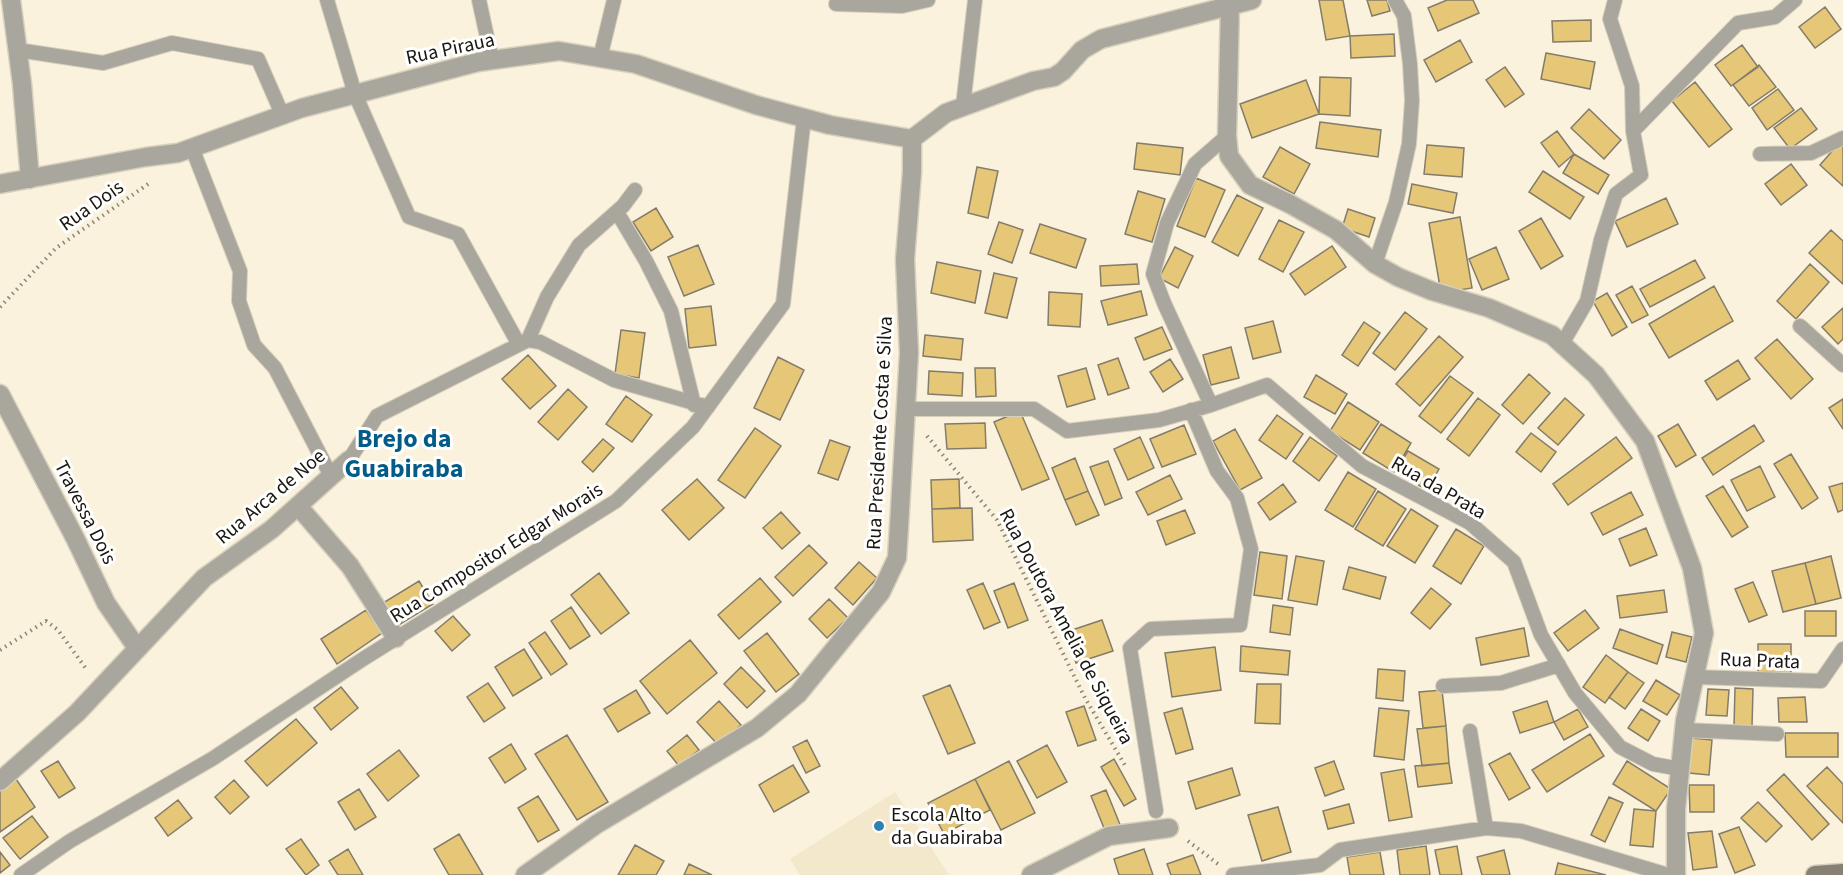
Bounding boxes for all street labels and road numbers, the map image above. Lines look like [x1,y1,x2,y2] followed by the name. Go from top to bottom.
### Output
[403,26,497,72] street label: Rua Piraua
[54,173,129,238] street label: Rua Dois
[860,315,900,551] street label: Rua Presidente Costa e Silva
[210,442,332,551] street label: Rua Arca de Noe
[1386,449,1491,526] street label: Rua da Prata
[47,456,123,569] street label: Travessa Dois
[385,476,608,630] street label: Rua Compositor Edgar Morais
[992,503,1140,749] street label: Rua Doutora Amelia de Siqueira
[1719,646,1801,676] street label: Rua Prata

